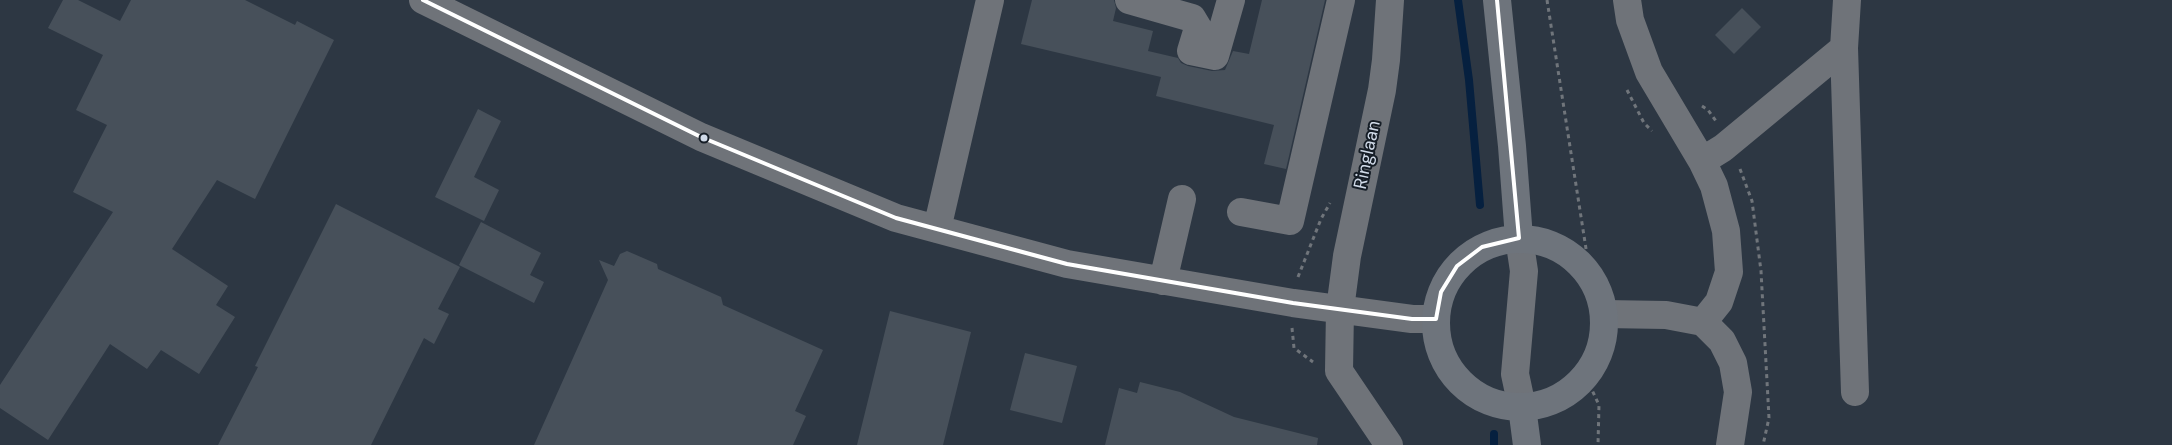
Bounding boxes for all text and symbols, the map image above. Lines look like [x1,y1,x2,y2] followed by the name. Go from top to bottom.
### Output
[1350,119,1386,191] street label: Ringlaan
[699,133,709,143] unlabelled marker

